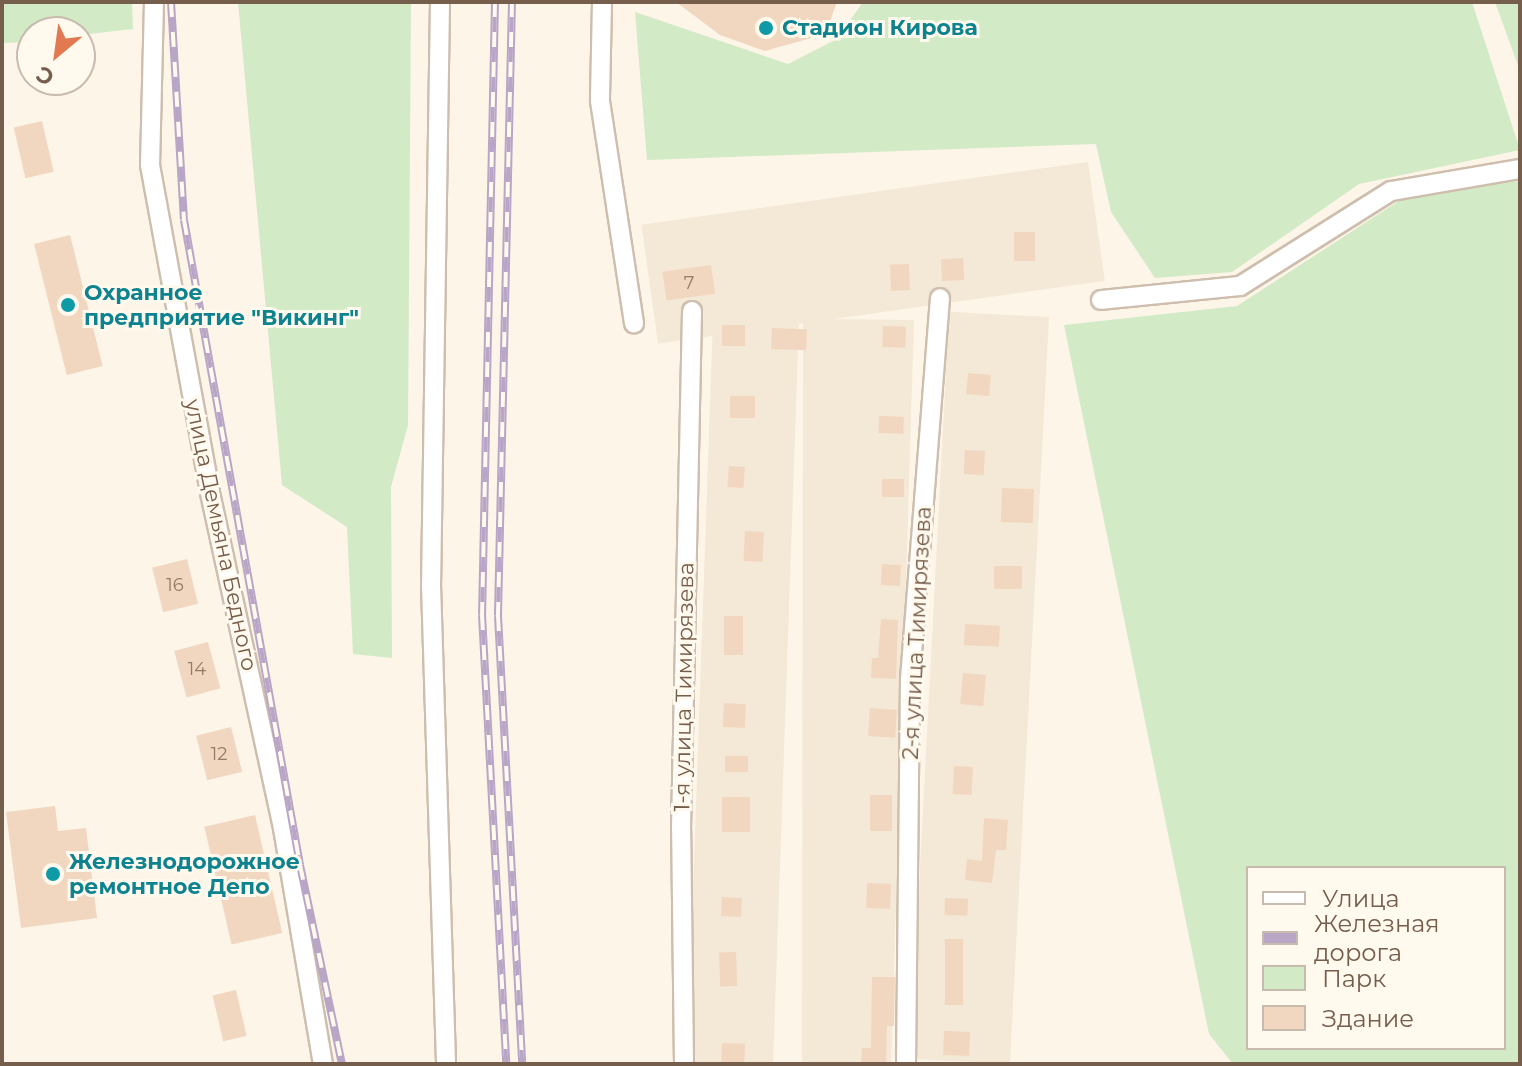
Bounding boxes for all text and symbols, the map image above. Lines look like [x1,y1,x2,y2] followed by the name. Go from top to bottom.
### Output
[782,15,978,41] place label: Стадион Кирова
[16,16,96,96] north arrow
[757,19,775,37] marker: Стадион Кирова
[32,60,59,91] text: С
[684,272,694,294] house number: 7
[84,279,359,330] place label: Охранное предприятие "Викинг"
[59,296,77,314] marker: Охранное предприятие "Викинг"
[179,397,263,673] street label: улица Демьяна Бедного
[897,506,937,760] street label: 2-я улица Тимирязева
[669,562,699,812] street label: 1-я улица Тимирязева
[166,574,184,596] house number: 16
[188,658,206,680] house number: 14
[211,743,227,765] house number: 12
[69,848,300,900] place label: Железнодорожное ремонтное Депо
[44,865,62,883] marker: Железнодорожное ремонтное Депо
[1246,866,1506,1050] legend
[1322,884,1400,913] text: Улица
[1314,909,1440,967] text: Железная дорога
[1322,964,1386,993] text: Парк
[1322,1004,1414,1033] text: Здание

